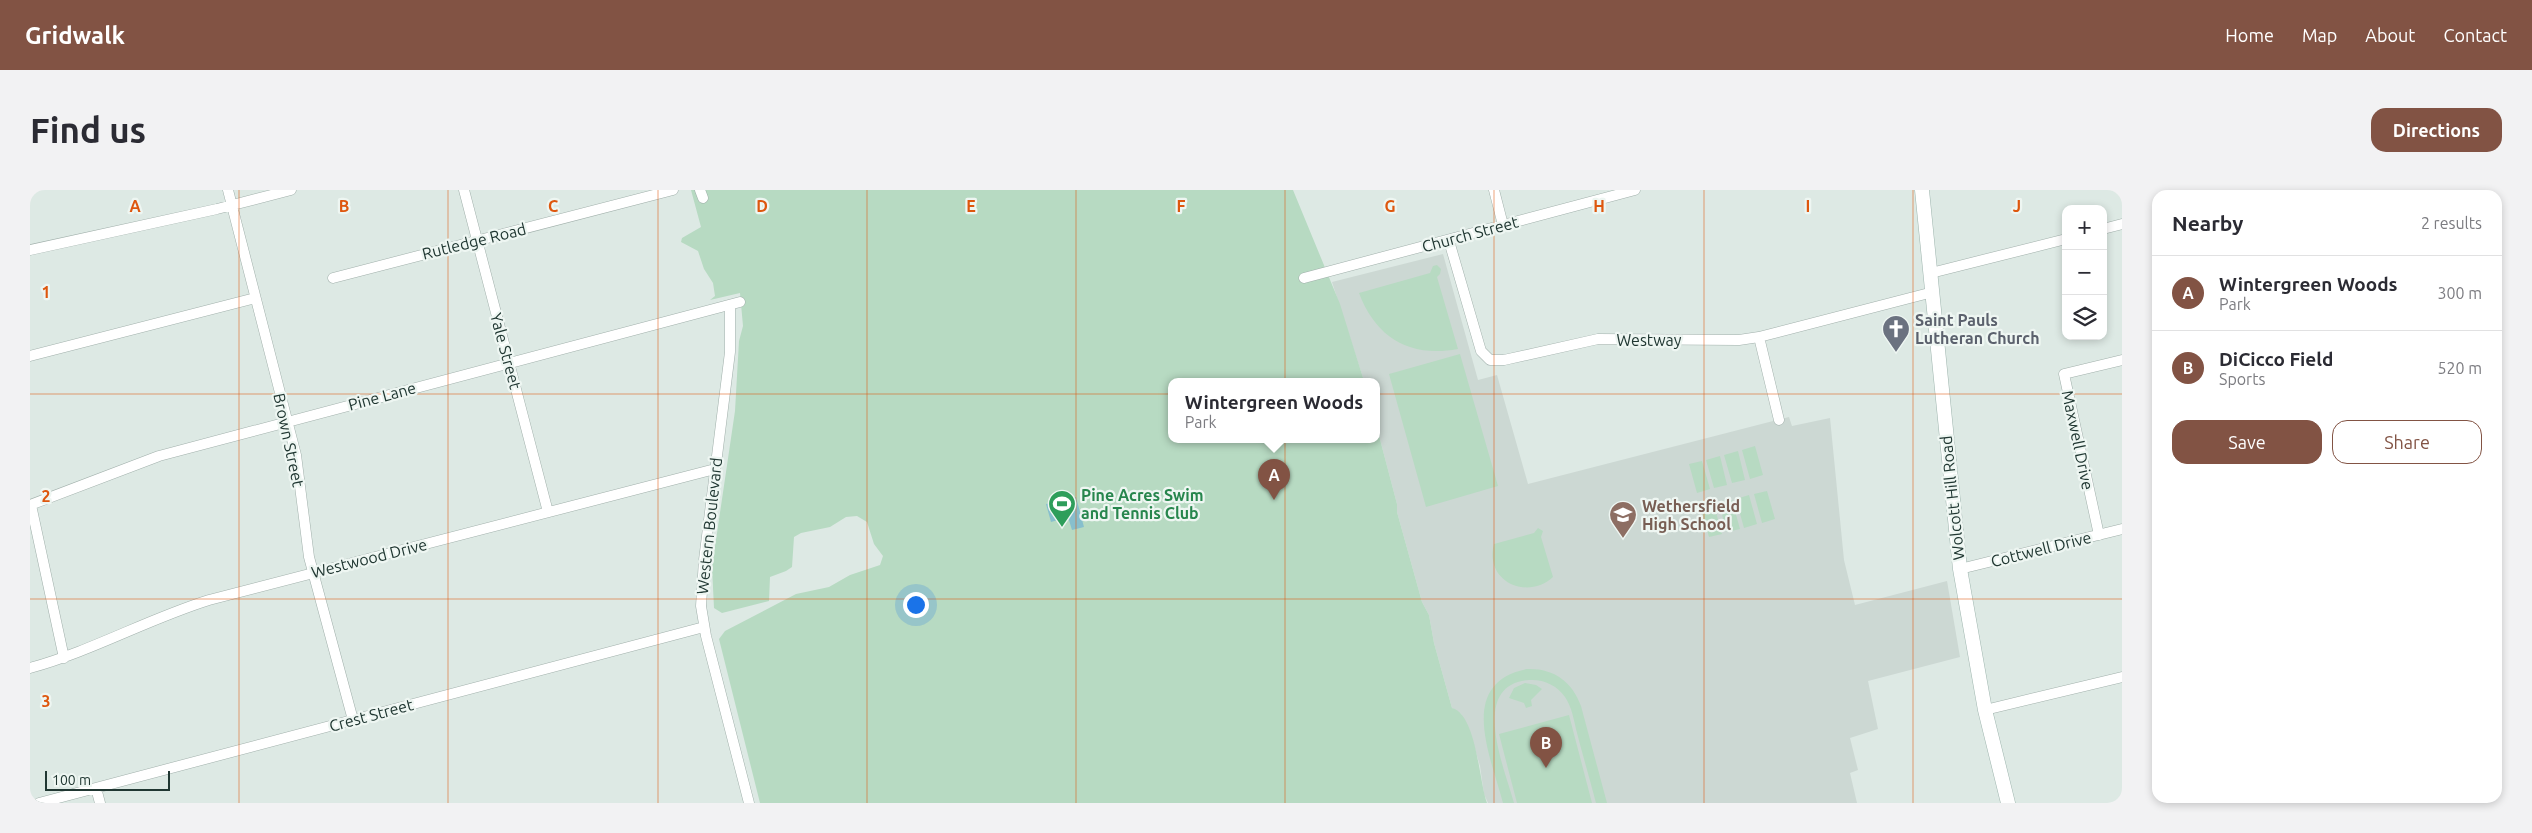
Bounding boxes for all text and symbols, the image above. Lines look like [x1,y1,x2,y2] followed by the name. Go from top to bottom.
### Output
[25,22,125,49] text: Gridwalk
[2225,25,2274,45] text: Home
[2302,25,2337,45] text: Map
[2365,25,2415,45] text: About
[2443,25,2507,45] text: Contact
[2371,108,2502,152] button: Directions
[30,110,146,150] text: Find us
[129,197,141,215] text: A
[339,197,349,215] text: B
[548,197,558,215] text: C
[756,197,768,215] text: D
[966,197,976,215] text: E
[1177,197,1186,215] text: F
[1384,197,1396,215] text: G
[1593,197,1605,215] text: H
[1806,197,1810,215] text: I
[2013,197,2021,215] text: J
[2062,205,2107,340] map controls
[2062,205,2107,250] button: +
[2172,211,2243,235] text: Nearby
[1420,212,1521,256] street label: Church Street
[2421,214,2482,232] text: 2 results
[420,219,528,263] street label: Rutledge Road
[2062,250,2107,295] button: −
[2219,273,2398,295] text: Wintergreen Woods
[41,283,51,301] text: 1
[2182,284,2194,302] text: A
[2437,284,2482,302] text: 300 m
[2062,295,2107,340] button: layers
[2219,295,2251,313] text: Park
[487,311,525,392] street label: Yale Street
[1915,311,2040,347] place label: Saint Pauls Lutheran Church
[1881,314,1911,353] church icon: Saint Pauls Lutheran Church
[1617,331,1682,349] street label: Westway
[2219,348,2333,370] text: DiCicco Field
[2183,359,2193,377] text: B
[2437,359,2482,377] text: 520 m
[2219,370,2265,388] text: Sports
[346,378,418,414] street label: Pine Lane
[1168,378,1380,443] popup
[2059,389,2097,491] street label: Maxwell Drive
[270,391,308,489] street label: Brown Street
[1185,391,1363,413] text: Wintergreen Woods
[1185,413,1217,431] text: Park
[2172,420,2322,464] button: Save
[2332,420,2482,464] button: Share
[1937,435,1967,561] street label: Wolcott Hill Road
[693,457,725,595] street label: Western Boulevard
[1258,459,1290,500] pin: A
[1081,486,1204,522] place label: Pine Acres Swim and Tennis Club
[41,487,51,505] text: 2
[1047,489,1077,528] sports icon: Pine Acres Swim and Tennis Club
[1642,497,1740,533] place label: Wethersfield High School
[1608,500,1638,539] school or university icon: Wethersfield High School
[1989,528,2093,570] street label: Cottwell Drive
[309,535,429,581] street label: Westwood Drive
[903,592,929,618] your location
[41,692,51,710] text: 3
[327,695,416,735] street label: Crest Street
[1530,727,1562,768] pin: B
[45,768,170,791] scale bar
[52,772,91,788] text: 100 m

